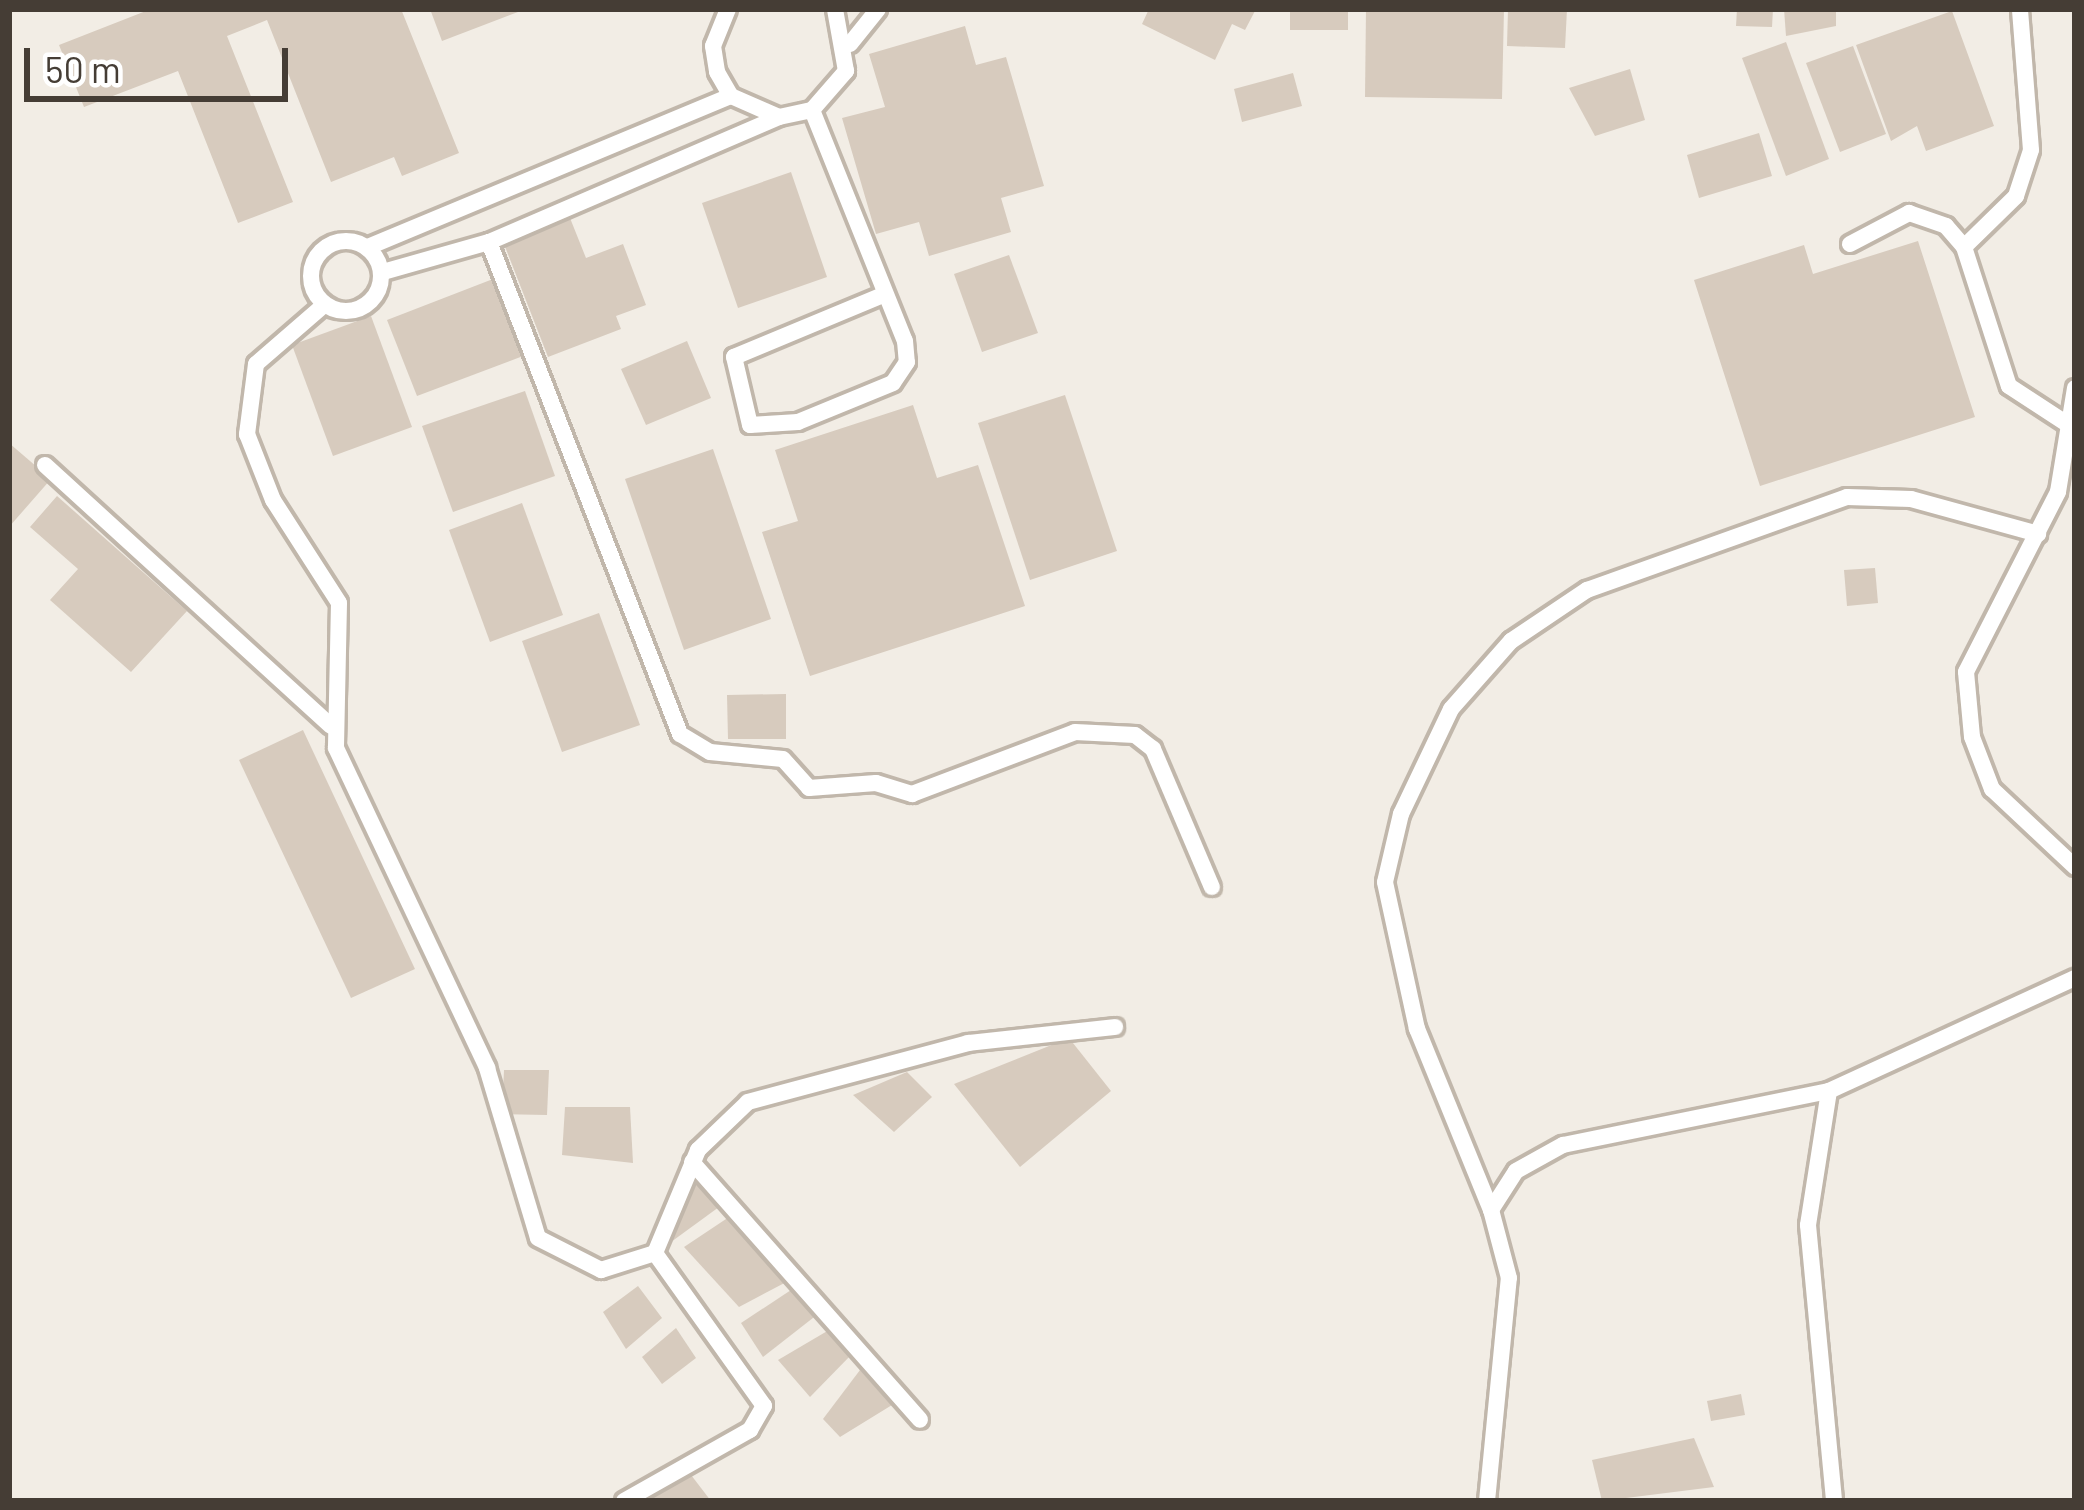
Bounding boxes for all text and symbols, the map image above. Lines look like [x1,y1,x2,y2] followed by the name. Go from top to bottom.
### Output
[30,24,294,98] scale bar
[45,47,121,90] text: 50 m

